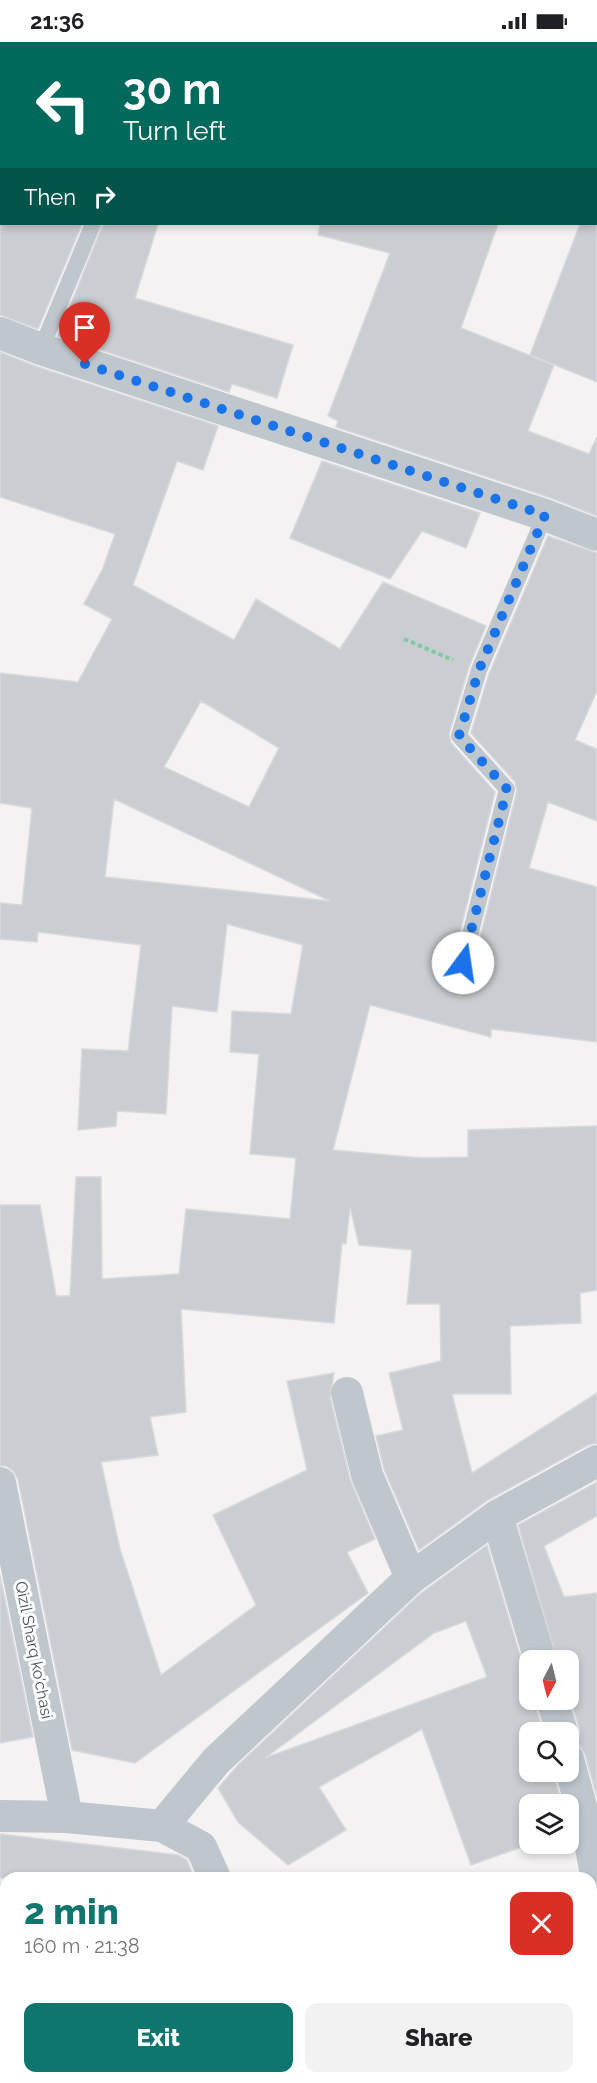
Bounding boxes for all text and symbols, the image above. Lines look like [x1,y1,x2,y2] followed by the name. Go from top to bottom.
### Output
[30,8,84,34] text: 21:36
[123,65,221,114] text: 30 m
[24,66,102,144] icon: left
[123,115,226,146] text: Turn left
[88,180,121,213] icon: right
[24,184,76,210] text: Then
[59,302,110,364] pin
[68,311,101,344] icon: arrive
[431,931,495,995] position arrow
[11,1580,57,1720] street label: Qizil Sharq ko'chasi
[519,1650,579,1710] north arrow
[519,1650,579,1854] map controls
[519,1722,579,1782] button: search
[519,1794,579,1854] button: layers
[24,1890,119,1932] text: 2 min
[510,1892,573,1955] button: close
[24,1934,140,1958] text: 160 m · 21:38
[24,2003,293,2072] button: Exit
[305,2003,573,2072] button: Share

